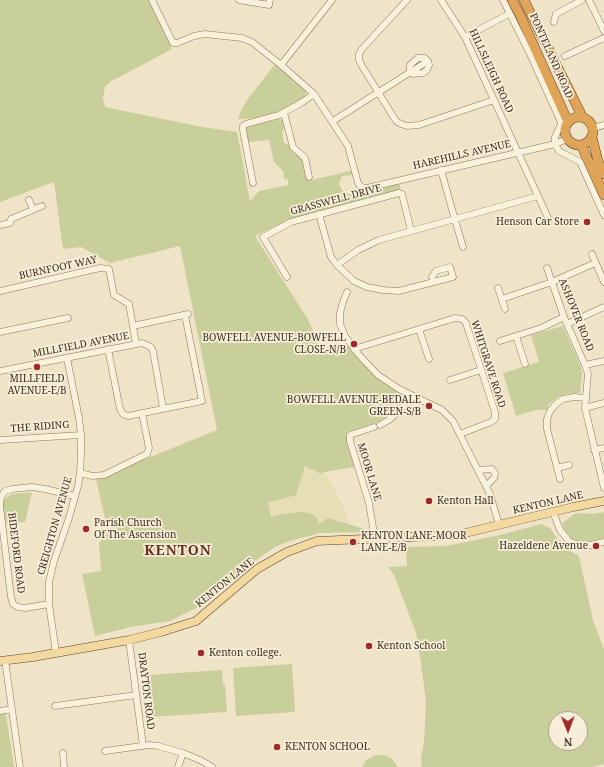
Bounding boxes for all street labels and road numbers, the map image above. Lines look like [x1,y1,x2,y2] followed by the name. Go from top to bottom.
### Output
[527,11,575,101] street label: PONTELAND ROAD
[466,27,516,115] street label: HILLSLEIGH ROAD
[412,138,512,172] street label: HAREHILLS AVENUE
[289,182,383,218] street label: GRASSWELL DRIVE
[18,254,98,282] street label: BURNFOOT WAY
[556,277,596,353] street label: ASHOVER ROAD
[468,319,508,409] street label: WHITGRAVE ROAD
[32,330,130,360] street label: MILLFIELD AVENUE
[10,419,70,435] street label: THE RIDING
[354,441,384,503] street label: MOOR LANE
[35,476,75,576] street label: CREIGHTON AVENUE
[512,489,584,517] street label: KENTON LANE
[5,512,27,594] street label: BIDEFORD ROAD
[193,556,257,610] street label: KENTON LANE
[135,652,157,730] street label: DRAYTON ROAD

